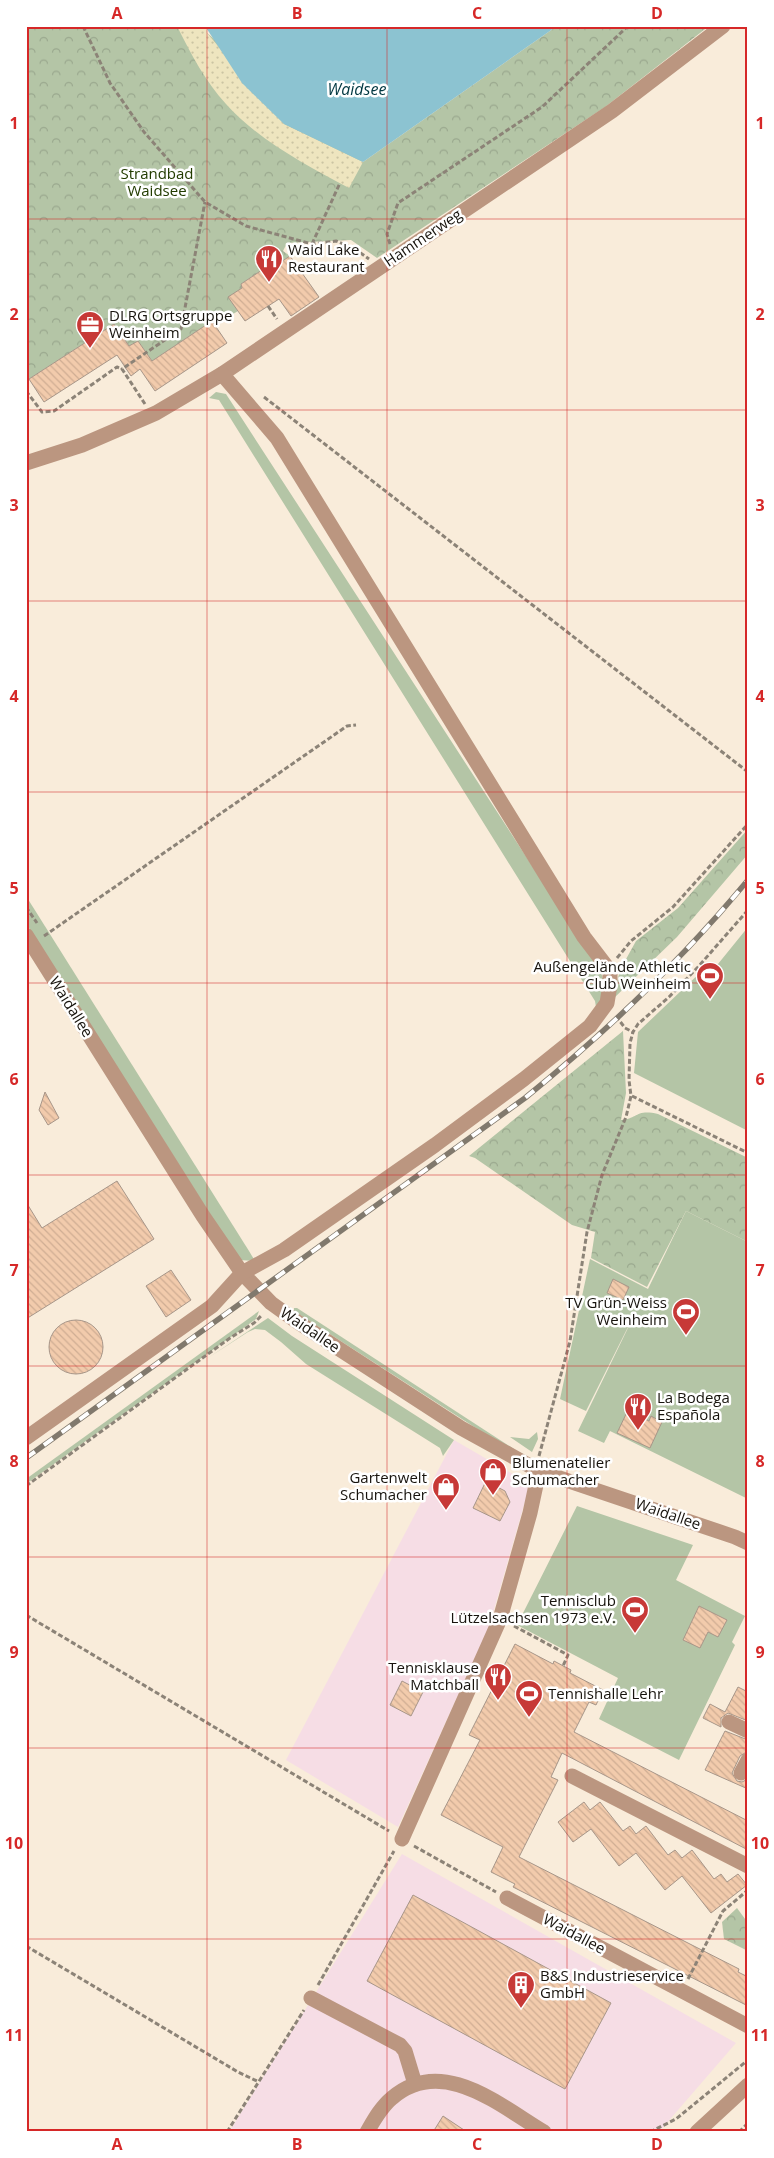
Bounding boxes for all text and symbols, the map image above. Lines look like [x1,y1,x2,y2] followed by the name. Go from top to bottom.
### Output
[111,2,123,24] text: A
[292,2,302,24] text: B
[472,2,482,24] text: C
[651,2,663,24] text: D
[328,78,386,100] water label: Waidsee
[9,112,19,134] text: 1
[755,112,765,134] text: 1
[120,163,194,200] park label: Strandbad Waidsee
[380,204,465,271] street label: Hammerweg
[288,239,365,276] place label: Waid Lake Restaurant
[254,244,284,283] restaurant icon: Waid Lake Restaurant
[9,303,19,325] text: 2
[755,303,765,325] text: 2
[109,305,232,342] place label: DLRG Ortsgruppe Weinheim
[75,310,105,349] office icon: DLRG Ortsgruppe Weinheim
[9,494,19,516] text: 3
[755,494,765,516] text: 3
[9,685,19,707] text: 4
[755,685,765,707] text: 4
[9,877,19,899] text: 5
[755,877,765,899] text: 5
[533,956,691,993] place label: Außengelände Athletic Club Weinheim
[695,961,725,1000] sports icon: Außengelände Athletic Club Weinheim
[45,972,98,1041] street label: Waidallee
[9,1068,19,1090] text: 6
[755,1068,765,1090] text: 6
[9,1259,19,1281] text: 7
[755,1259,765,1281] text: 7
[565,1292,667,1329] place label: TV Grün-Weiss Weinheim
[671,1297,701,1336] sports icon: TV Grün-Weiss Weinheim
[277,1302,344,1356] street label: Waidallee
[657,1387,730,1424] place label: La Bodega Española
[623,1392,653,1431] restaurant icon: La Bodega Española
[9,1450,19,1472] text: 8
[755,1450,765,1472] text: 8
[512,1452,610,1489] place label: Blumenatelier Schumacher
[478,1457,508,1496] shop icon: Blumenatelier Schumacher
[340,1467,427,1504] place label: Gartenwelt Schumacher
[431,1472,461,1511] shop icon: Gartenwelt Schumacher
[633,1493,704,1534] street label: Waidallee
[450,1590,616,1627] place label: Tennisclub Lützelsachsen 1973 e.V.
[620,1595,650,1634] sports icon: Tennisclub Lützelsachsen 1973 e.V.
[9,1641,19,1663] text: 9
[755,1641,765,1663] text: 9
[388,1657,479,1694] place label: Tennisklause Matchball
[483,1662,513,1701] restaurant icon: Tennisklause Matchball
[514,1679,544,1718] sports icon: Tennishalle Lehr
[548,1683,663,1703] place label: Tennishalle Lehr
[5,1832,23,1854] text: 10
[751,1832,769,1854] text: 10
[540,1908,609,1958] street label: Waidallee
[540,1965,684,2002] place label: B&S Industrieservice GmbH
[506,1970,536,2009] building icon: B&S Industrieservice GmbH
[5,2024,23,2046] text: 11
[751,2024,769,2046] text: 11
[111,2133,123,2155] text: A
[292,2133,302,2155] text: B
[472,2133,482,2155] text: C
[651,2133,663,2155] text: D

